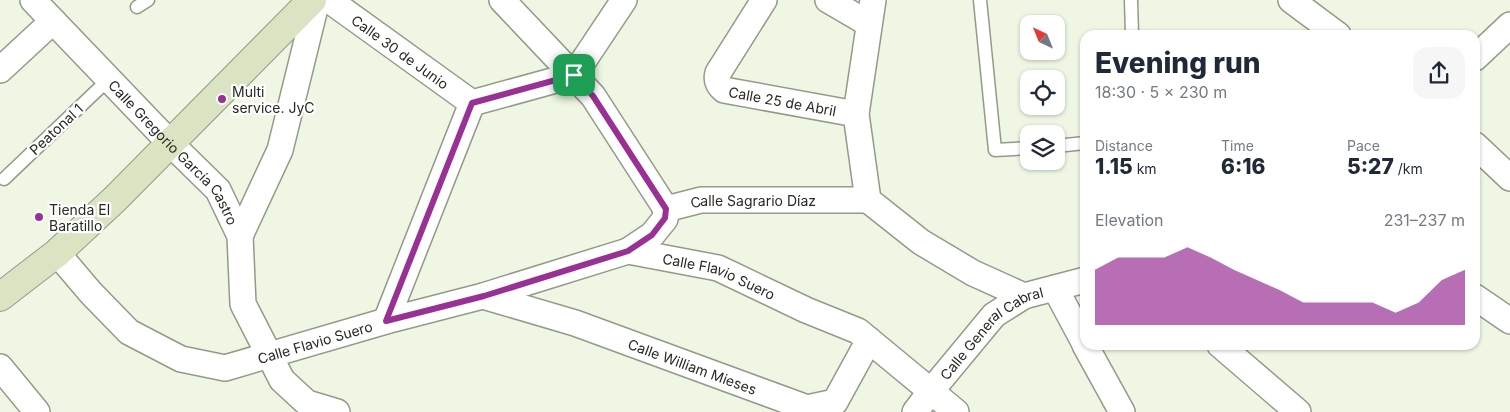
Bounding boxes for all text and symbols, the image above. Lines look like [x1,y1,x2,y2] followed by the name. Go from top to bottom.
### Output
[349,11,452,92] street label: Calle 30 de Junio
[1020,15,1065,60] north arrow
[1020,15,1065,170] map controls
[1095,46,1261,80] text: Evening run
[1413,47,1465,99] button: share
[553,54,595,96] pin
[560,61,588,89] icon: arrive
[1020,70,1065,115] button: locate
[105,76,242,227] street label: Calle Gregorio García Castro
[1095,82,1227,102] text: 18:30 · 5 × 230 m
[232,83,315,116] place label: Multi service. JyC
[727,83,838,119] street label: Calle 25 de Abril
[216,93,228,105] marker: Multi service. JyC
[26,100,86,158] street label: Peatonal 1
[1020,125,1065,170] button: layers
[1095,137,1153,154] text: Distance
[1221,137,1254,154] text: Time
[1347,137,1380,154] text: Pace
[1095,154,1133,179] text: 1.15
[1221,154,1265,179] text: 6:16
[1347,154,1394,179] text: 5:27
[1133,160,1157,177] text: km
[1394,160,1423,177] text: /km
[688,192,816,211] street label: Calle Sagrario Díaz
[49,201,110,234] place label: Tienda El Baratillo
[1095,210,1164,230] text: Elevation
[1384,210,1465,230] text: 231–237 m
[33,211,45,223] marker: Tienda El Baratillo
[661,249,778,303] street label: Calle Flavio Suero
[936,283,1045,383] street label: Calle General Cabral
[255,317,374,367] street label: Calle Flavio Suero
[626,335,759,397] street label: Calle William Mieses

